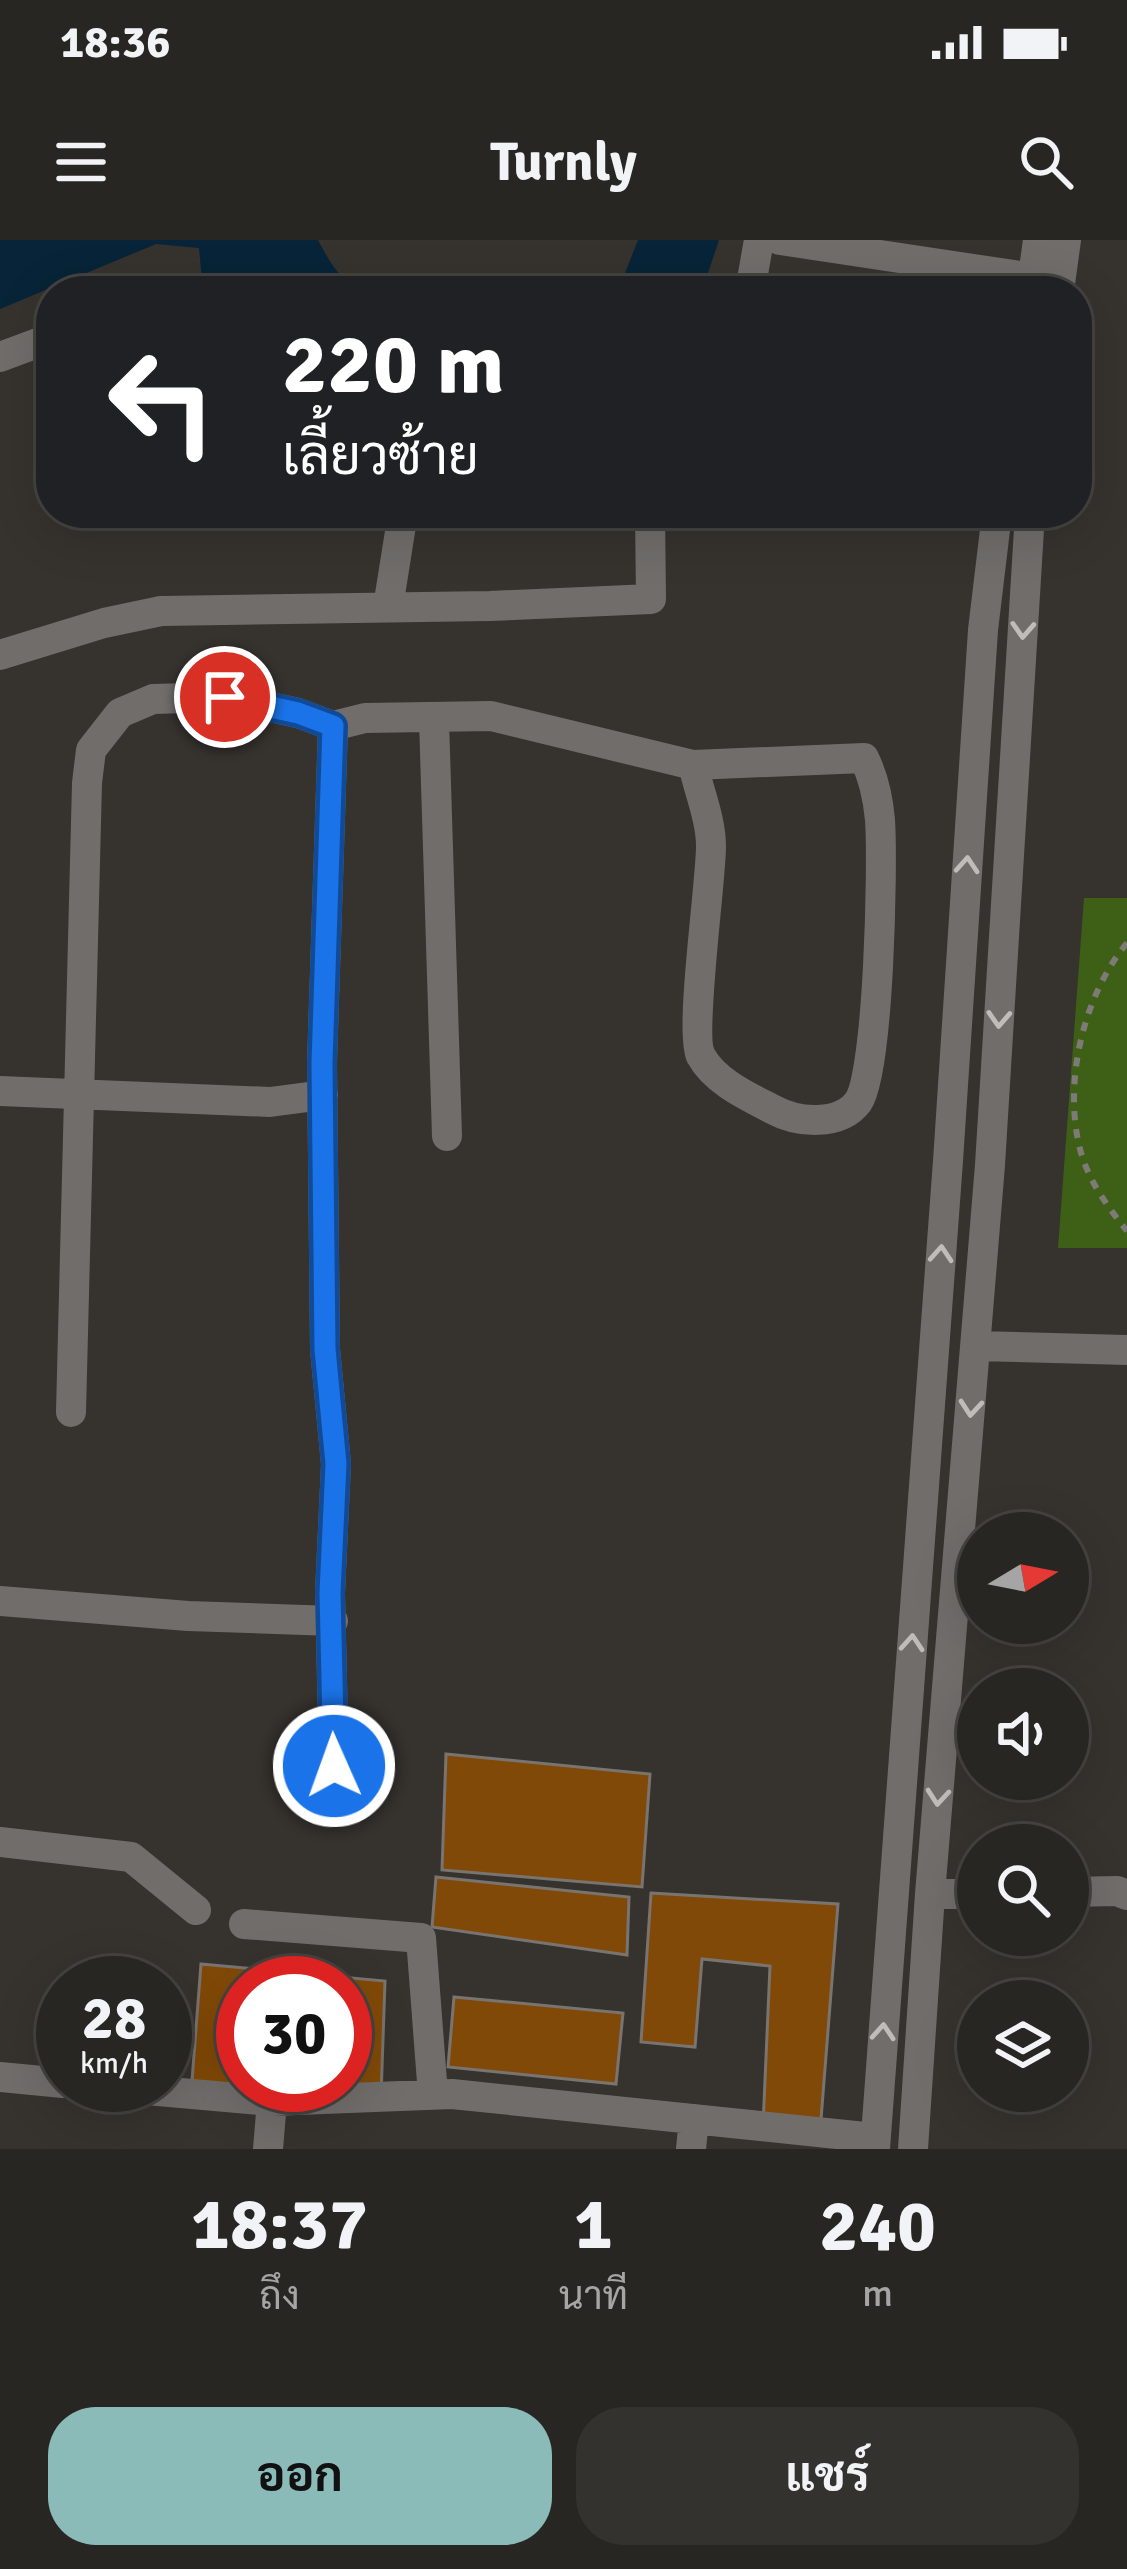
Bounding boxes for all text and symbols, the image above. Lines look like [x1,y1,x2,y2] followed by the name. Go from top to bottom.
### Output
[60,15,170,70] text: 18:36
[48,129,114,195] icon: menu
[490,129,637,196] text: Turnly
[1013,129,1079,195] icon: search
[282,313,504,417] text: 220 m
[84,324,240,480] icon: left
[282,423,479,490] text: เลี้ยวซ้าย
[1010,621,1036,640] one-way arrow
[174,646,276,748] pin
[192,664,258,730] icon: arrive
[954,855,980,874] one-way arrow
[986,1010,1012,1029] one-way arrow
[928,1245,954,1264] one-way arrow
[958,1399,984,1418] one-way arrow
[957,1512,1089,1644] north arrow
[957,1512,1089,2112] map controls
[899,1633,925,1652] one-way arrow
[957,1668,1089,1800] button: sound
[271,1703,397,1829] position arrow
[926,1788,951,1807] one-way arrow
[957,1824,1089,1956] button: search
[216,1956,372,2112] speed limit sign: 30
[957,1980,1089,2112] button: layers
[82,1982,146,2056] text: 28
[870,2022,896,2041] one-way arrow
[80,2045,148,2082] text: km/h
[191,2180,368,2269] text: 18:37
[574,2180,613,2269] text: 1
[819,2182,936,2271] text: 240
[862,2269,893,2317] text: m
[259,2272,300,2320] text: ถึง
[559,2272,628,2320] text: นาที
[48,2407,552,2545] button: ออก
[576,2407,1079,2545] button: แชร์

